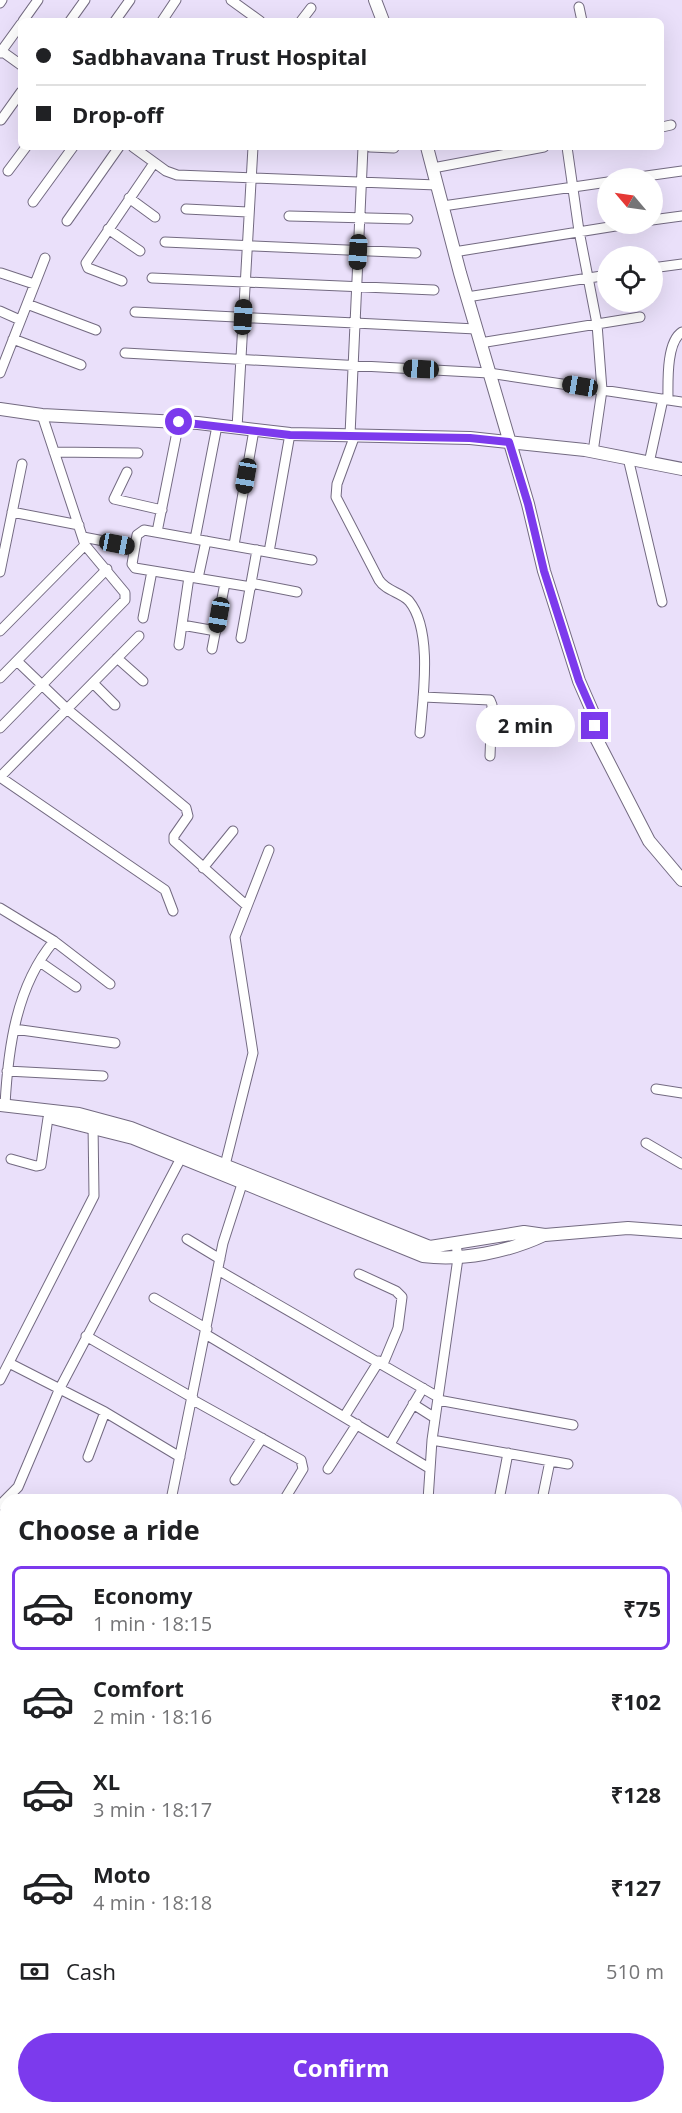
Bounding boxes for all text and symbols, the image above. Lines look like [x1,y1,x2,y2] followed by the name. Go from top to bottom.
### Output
[72,41,367,71] text: Sadbhavana Trust Hospital
[72,99,164,129] text: Drop-off
[597,168,663,234] north arrow
[597,168,663,312] map controls
[348,234,368,270] car
[597,246,663,312] button: locate
[233,299,253,335] car
[403,359,439,379] car
[561,374,599,398] car
[165,408,192,435] route start
[234,457,258,495] car
[98,532,136,556] car
[207,596,231,634] car
[475,705,574,747] callout: 2 min
[498,712,553,739] text: 2 min
[581,712,608,739] route end
[18,1511,200,1548] text: Choose a ride
[93,1580,192,1610] text: Economy
[21,1581,75,1635] icon: car
[623,1593,661,1623] text: ₹75
[93,1610,212,1637] text: 1 min · 18:15
[93,1673,184,1703] text: Comfort
[21,1674,75,1728] icon: car
[611,1686,661,1716] text: ₹102
[93,1703,212,1730] text: 2 min · 18:16
[93,1766,120,1796] text: XL
[21,1767,75,1821] icon: car
[611,1779,661,1809] text: ₹128
[93,1796,212,1823] text: 3 min · 18:17
[93,1859,151,1889] text: Moto
[21,1860,75,1914] icon: car
[611,1872,661,1902] text: ₹127
[93,1889,212,1916] text: 4 min · 18:18
[18,1955,51,1988] icon: cash
[66,1956,116,1986] text: Cash
[606,1958,664,1985] text: 510 m
[18,2033,664,2102] button: Confirm

